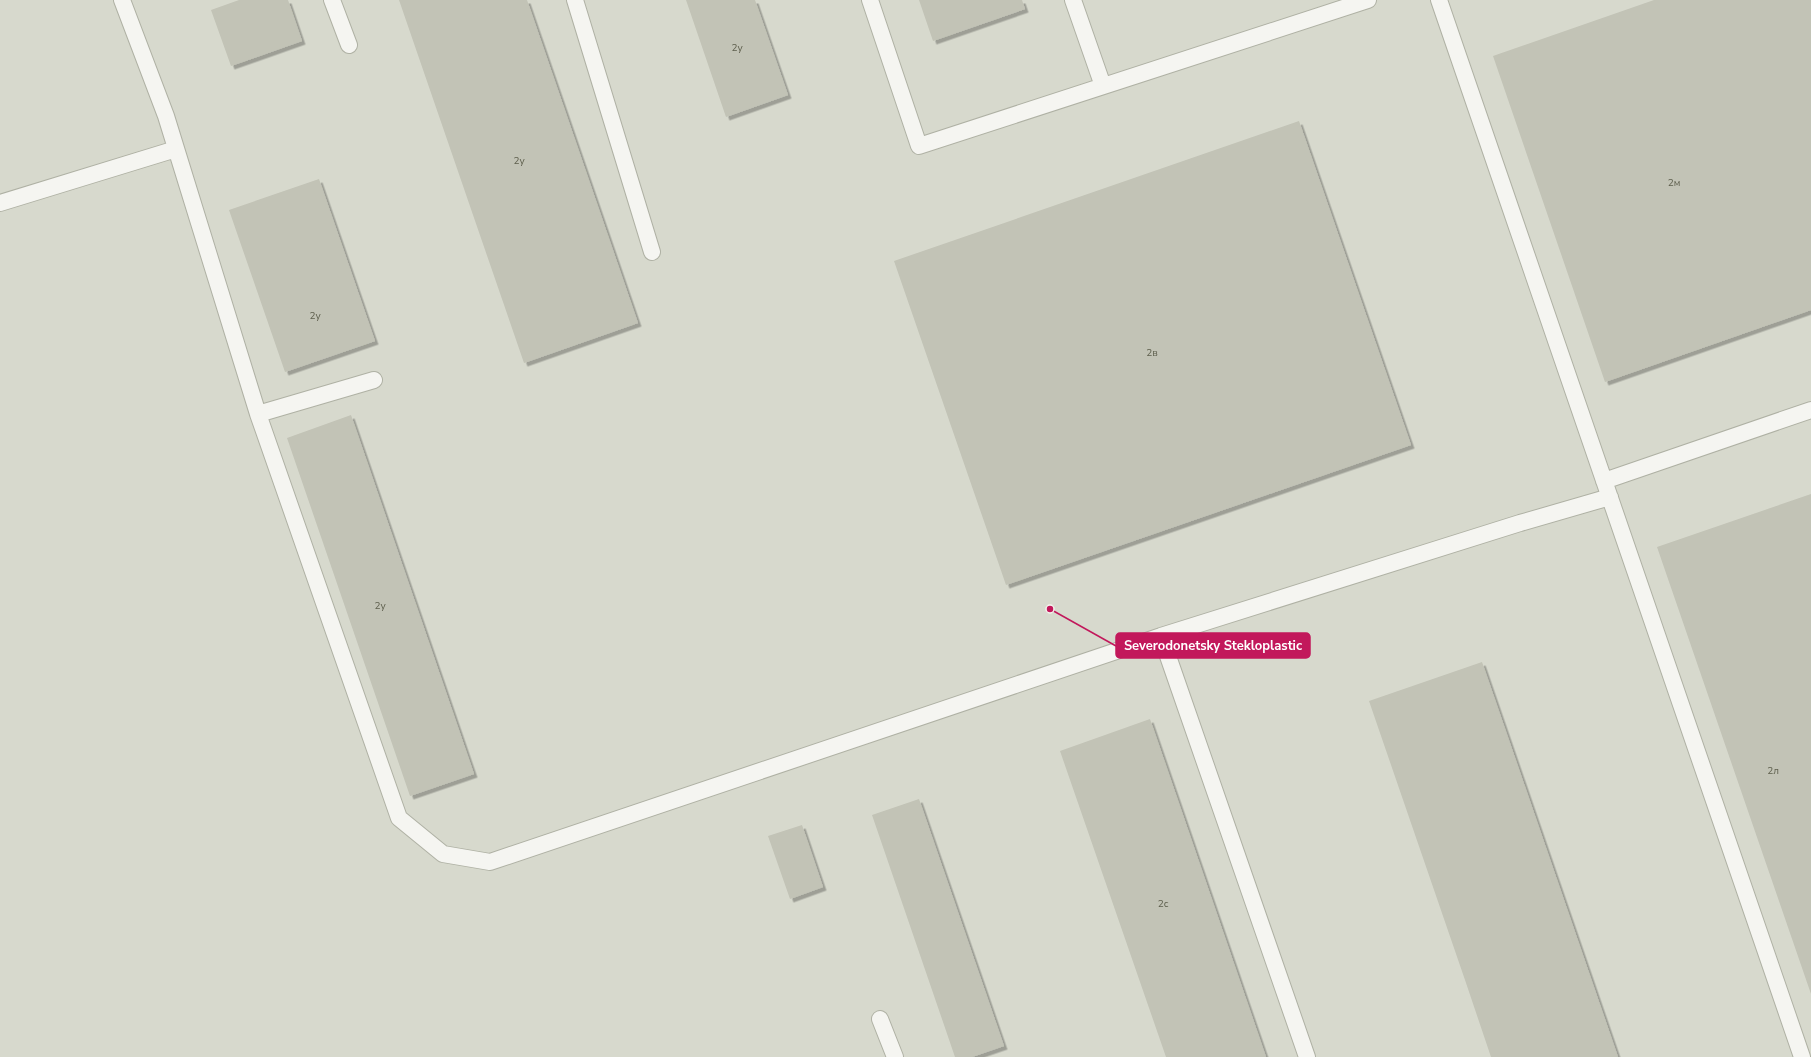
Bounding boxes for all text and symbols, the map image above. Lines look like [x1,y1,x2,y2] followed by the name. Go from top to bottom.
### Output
[731,41,743,55] house number: 2у
[513,154,525,168] house number: 2у
[1668,176,1680,190] house number: 2м
[309,309,321,323] house number: 2у
[1146,346,1158,360] house number: 2в
[374,599,386,613] house number: 2у
[1116,633,1310,658] callout: Severodonetsky Stekloplastic
[1124,637,1302,655] text: Severodonetsky Stekloplastic
[1767,764,1779,778] house number: 2л
[1158,897,1169,911] house number: 2с

